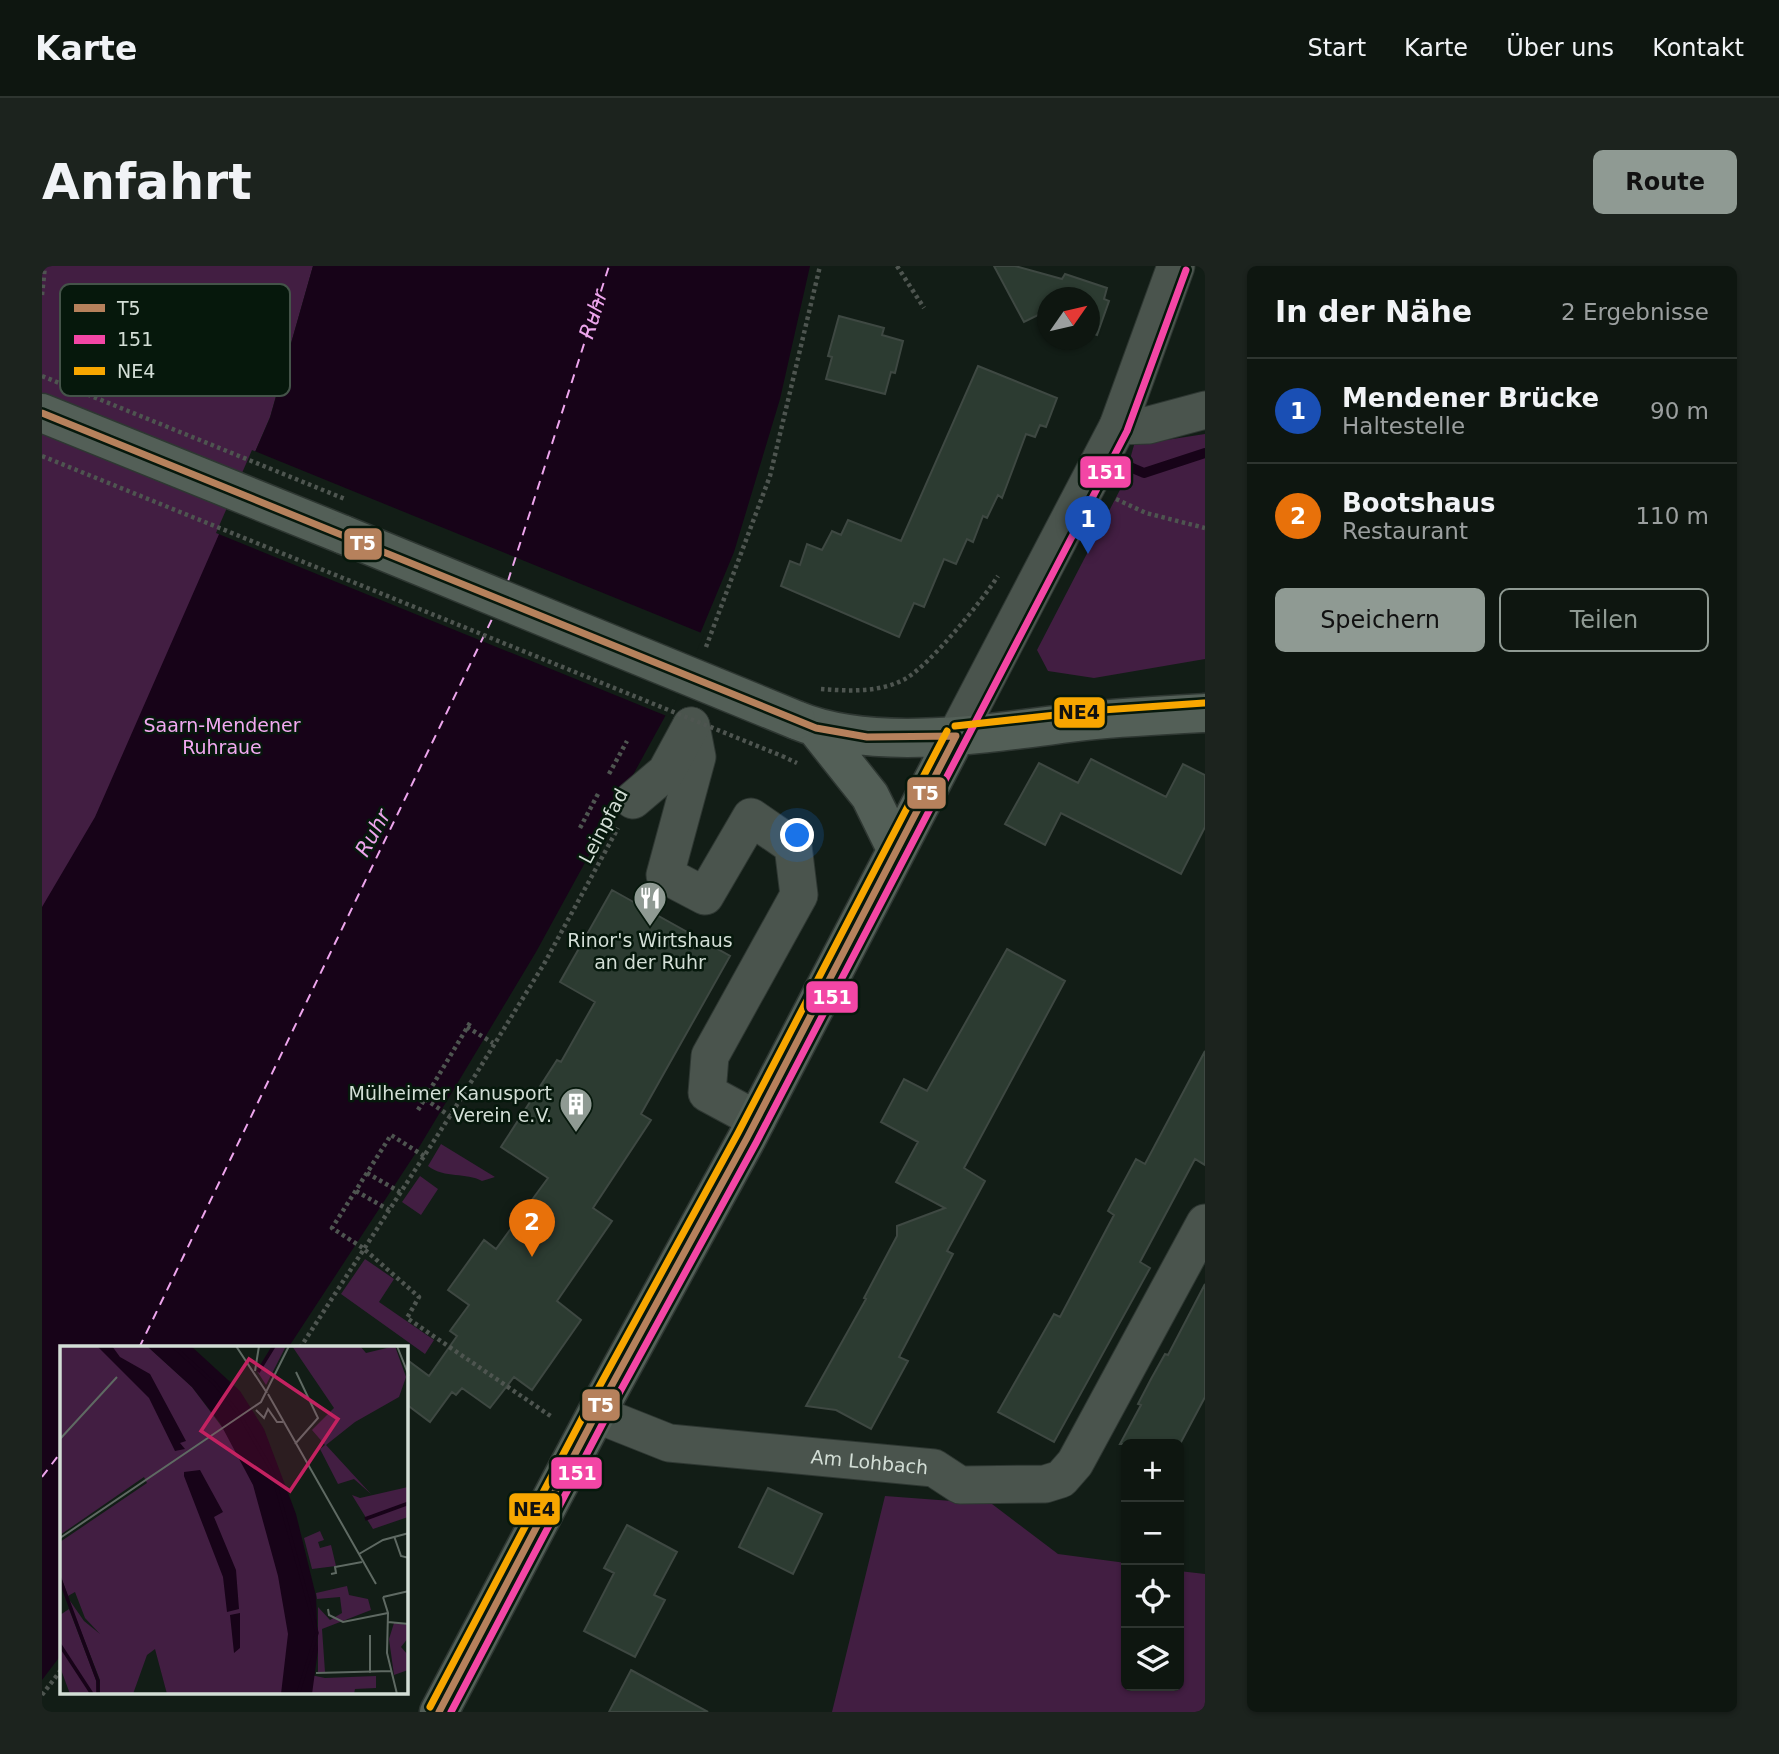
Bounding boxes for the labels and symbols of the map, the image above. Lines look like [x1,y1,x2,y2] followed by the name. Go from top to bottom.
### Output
[60,284,290,396] legend
[574,286,613,342] water label: Ruhr
[1037,287,1100,350] north arrow
[116,297,141,319] text: T5
[117,328,153,350] text: 151
[117,360,155,382] text: NE4
[1079,455,1132,489] line badge: 151
[1086,461,1126,483] text: 151
[1065,496,1111,554] pin: 1
[343,527,383,561] line badge: T5
[350,532,376,554] text: T5
[1053,696,1106,729] line badge: NE4
[1058,701,1100,723] text: NE4
[143,714,301,758] park label: Saarn-Mendener Ruhraue
[906,776,947,810] line badge: T5
[913,782,939,804] text: T5
[574,785,632,867] street label: Leinpfad
[350,804,396,861] water label: Ruhr
[780,818,814,852] your location
[631,879,669,928] restaurant icon: Rinor's Wirtshaus an der Ruhr
[567,929,733,973] place label: Rinor's Wirtshaus an der Ruhr
[805,980,859,1014] line badge: 151
[812,986,852,1008] text: 151
[349,1082,552,1126] place label: Mülheimer Kanusport Verein e.V.
[557,1085,595,1134] building icon: Mülheimer Kanusport Verein e.V.
[509,1199,555,1257] pin: 2
[60,1346,408,1694] inset map
[581,1388,621,1422] line badge: T5
[588,1394,614,1416] text: T5
[810,1445,929,1478] street label: Am Lohbach
[550,1456,603,1490] line badge: 151
[557,1462,597,1484] text: 151
[508,1492,561,1526] line badge: NE4
[513,1498,555,1520] text: NE4

